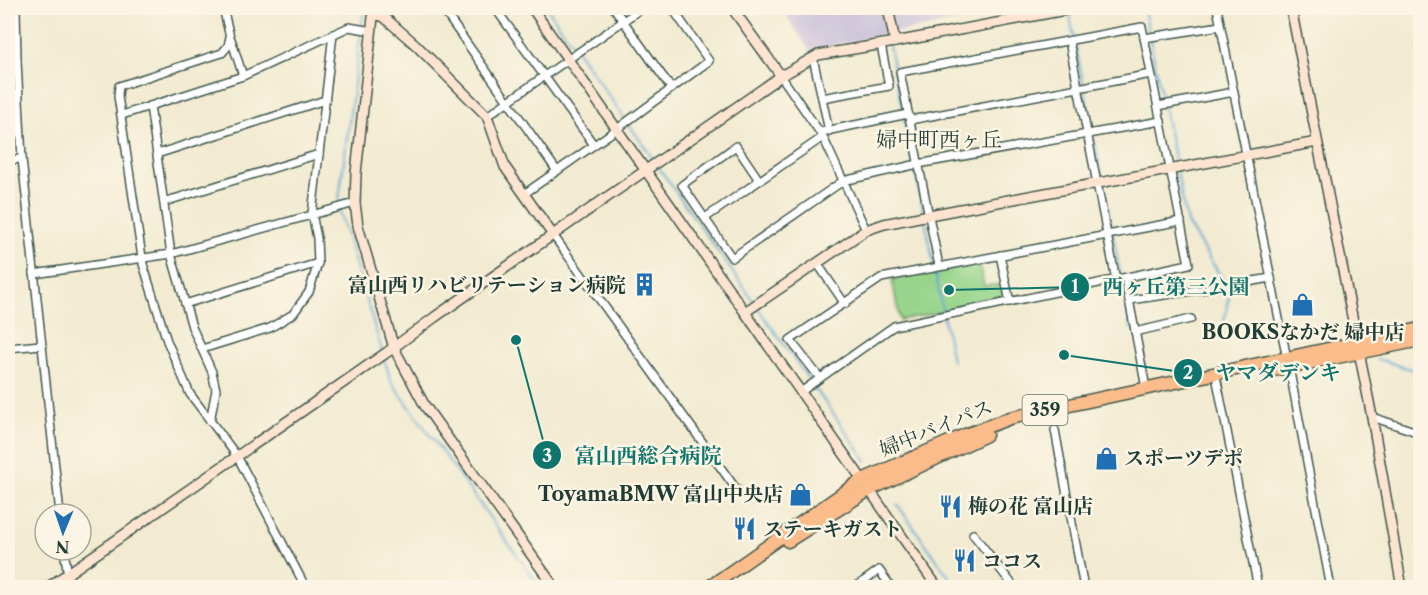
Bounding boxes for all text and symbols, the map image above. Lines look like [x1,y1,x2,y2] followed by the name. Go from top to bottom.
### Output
[876,127,1002,152] district label: 婦中町西ヶ丘
[1060,267,1261,306] callout: 西ヶ丘第三公園
[631,272,657,298] building icon: 富山西リハビリテーション病院
[348,273,626,297] place label: 富山西リハビリテーション病院
[1103,274,1250,299] text: 西ヶ丘第三公園
[1071,276,1079,298] text: 1
[1290,292,1316,318] shop icon: BOOKSなかだ 婦中店
[1202,320,1404,344] place label: BOOKSなかだ 婦中店
[1173,354,1353,393] callout: ヤマダデンキ
[1215,360,1341,385] text: ヤマダデンキ
[1183,362,1193,384] text: 2
[876,394,996,462] street label: 婦中バイパス
[1022,395,1068,425] road number: 359
[532,436,733,475] callout: 富山西総合病院
[575,443,722,468] text: 富山西総合病院
[542,445,552,467] text: 3
[1093,445,1119,471] shop icon: スポーツデポ
[1124,446,1243,470] place label: スポーツデポ
[788,481,814,507] shop icon: ToyamaBMW 富山中央店
[538,482,783,506] place label: ToyamaBMW 富山中央店
[937,493,963,519] restaurant icon: 梅の花 富山店
[968,494,1093,518] place label: 梅の花 富山店
[33,502,93,562] north arrow
[732,516,758,542] restaurant icon: ステーキガスト
[763,517,903,541] place label: ステーキガスト
[55,537,70,557] text: N
[951,548,977,574] restaurant icon: ココス
[982,549,1042,573] place label: ココス

